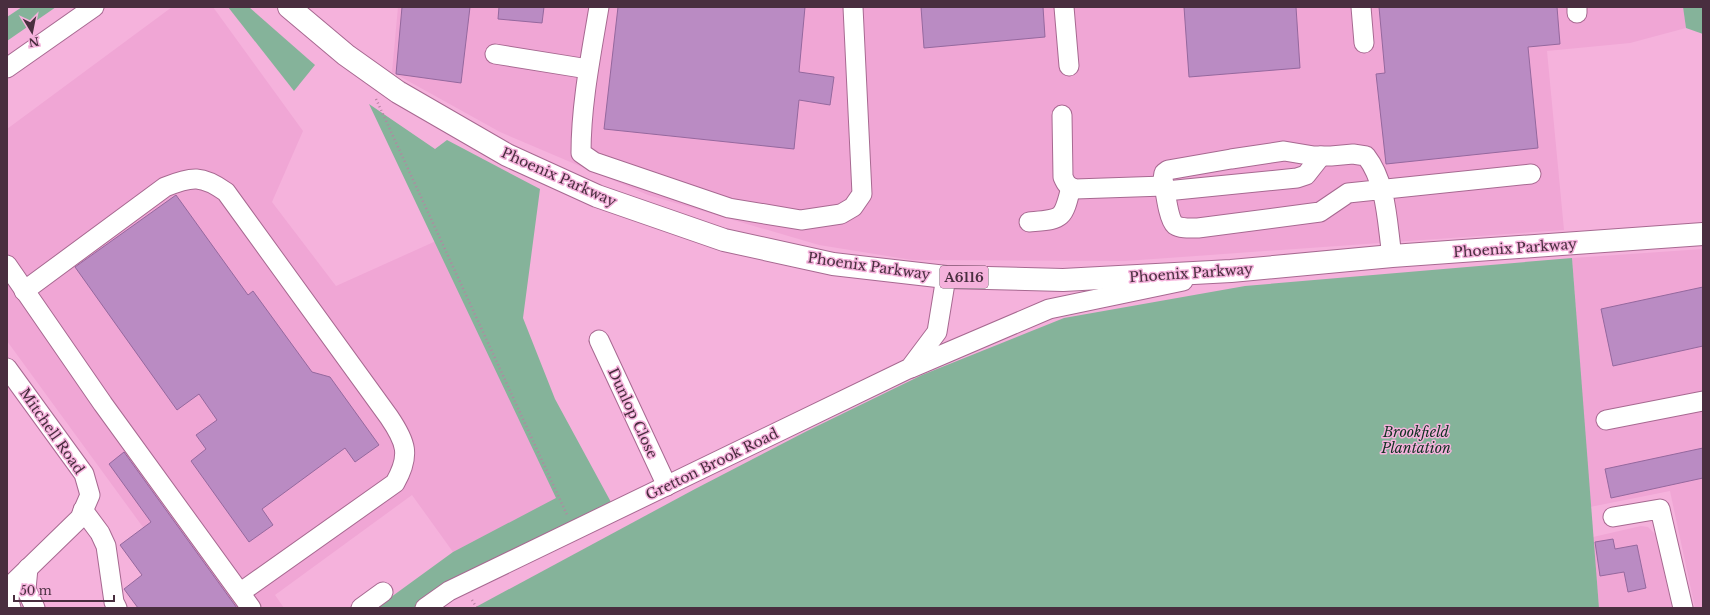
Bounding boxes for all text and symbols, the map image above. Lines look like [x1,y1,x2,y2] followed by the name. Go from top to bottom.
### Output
[12,12,52,52] north arrow
[27,34,40,50] text: N
[499,144,619,210] street label: Phoenix Parkway
[1453,235,1577,261] street label: Phoenix Parkway
[806,248,932,284] street label: Phoenix Parkway
[1129,260,1253,286] street label: Phoenix Parkway
[940,266,988,288] road number: A6116
[604,365,662,461] street label: Dunlop Close
[16,385,89,478] street label: Mitchell Road
[1380,423,1451,457] park label: Brookfield Plantation
[643,424,782,504] street label: Gretton Brook Road
[14,577,114,603] scale bar
[20,583,52,598] text: 50 m

